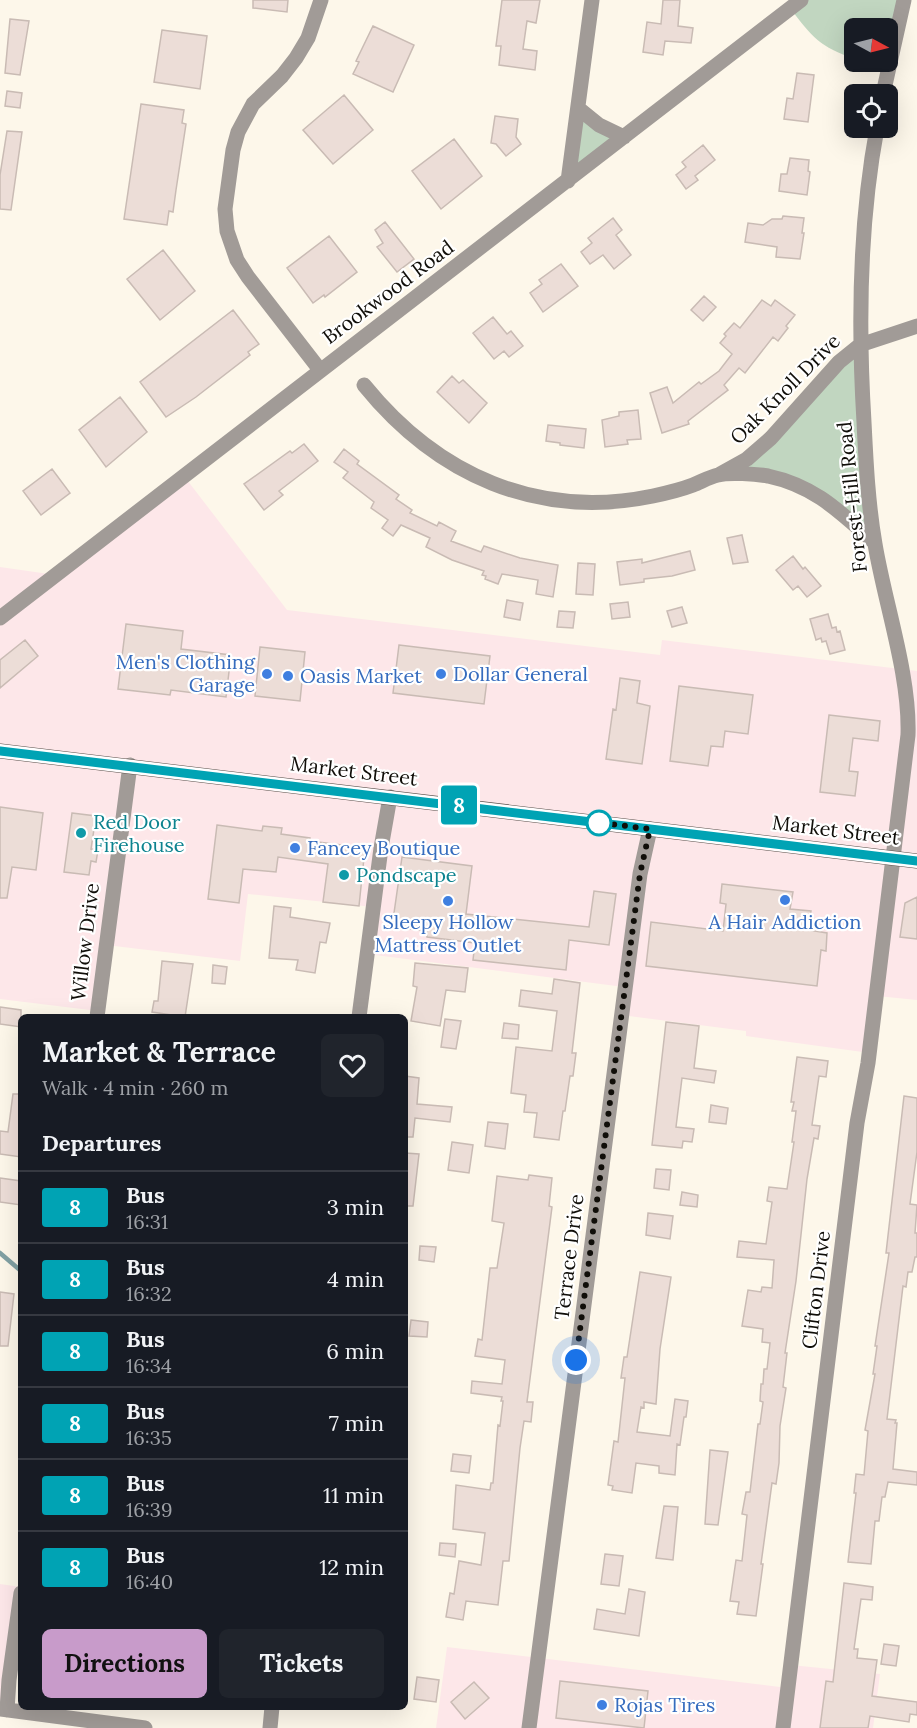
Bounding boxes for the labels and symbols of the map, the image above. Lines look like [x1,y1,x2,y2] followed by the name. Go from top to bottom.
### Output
[844,18,898,72] north arrow
[317,234,458,349] street label: Brookwood Road
[724,328,845,449] street label: Oak Knoll Drive
[831,420,872,574] street label: Forest-Hill Road
[116,649,256,697] place label: Men's Clothing Garage
[453,661,588,686] place label: Dollar General
[300,663,422,688] place label: Oasis Market
[260,667,274,681] marker: Men's Clothing Garage
[434,667,448,681] marker: Dollar General
[281,669,295,683] marker: Oasis Market
[289,750,419,791] street label: Market Street
[440,786,478,824] line badge: 8
[93,809,185,857] place label: Red Door Firehouse
[771,809,901,850] street label: Market Street
[586,810,612,836] unlabelled marker
[74,826,88,840] marker: Red Door Firehouse
[307,835,461,860] place label: Fancey Boutique
[288,841,302,855] marker: Fancey Boutique
[356,862,457,887] place label: Pondscape
[337,868,351,882] marker: Pondscape
[65,881,104,1002] street label: Willow Drive
[778,893,792,907] marker: A Hair Addiction
[441,894,455,908] marker: Sleepy Hollow Mattress Outlet
[375,909,522,957] place label: Sleepy Hollow Mattress Outlet
[708,909,861,934] place label: A Hair Addiction
[548,1192,589,1321] street label: Terrace Drive
[796,1229,835,1350] street label: Clifton Drive
[561,1345,591,1375] your location
[614,1692,715,1717] place label: Rojas Tires
[595,1698,609,1712] marker: Rojas Tires

